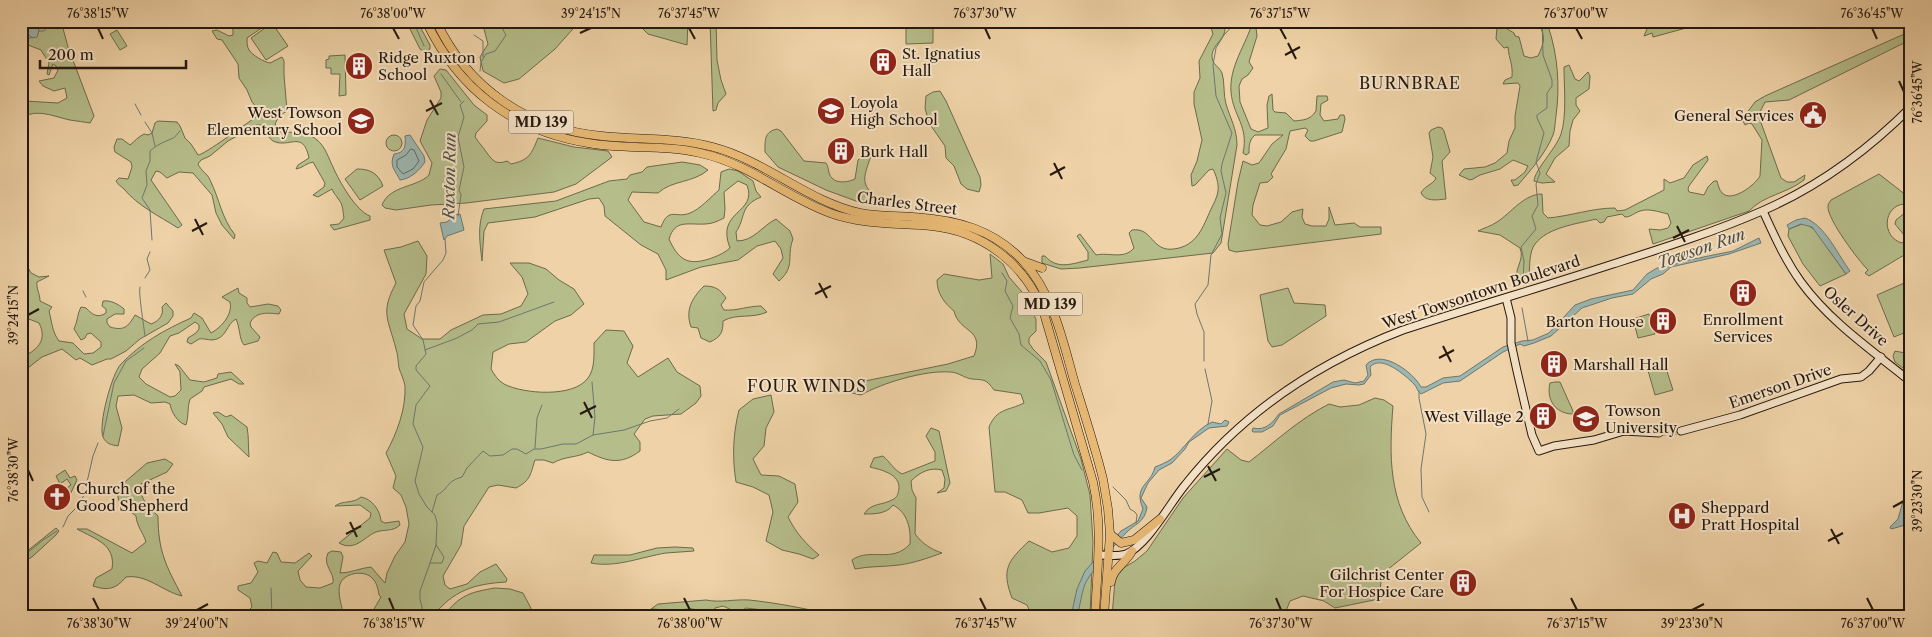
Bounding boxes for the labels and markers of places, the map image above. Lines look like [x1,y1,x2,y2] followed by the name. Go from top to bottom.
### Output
[902,44,981,80] place label: St. Ignatius Hall
[868,47,898,77] building icon: St. Ignatius Hall
[378,48,476,84] place label: Ridge Ruxton School
[344,51,374,81] building icon: Ridge Ruxton School
[850,93,938,129] place label: Loyola High School
[816,96,846,126] school or university icon: Loyola High School
[1798,100,1828,130] public building icon: General Services
[207,103,343,139] place label: West Towson Elementary School
[346,106,376,136] school or university icon: West Towson Elementary School
[1674,106,1794,125] place label: General Services
[826,136,856,166] building icon: Burk Hall
[860,142,928,161] place label: Burk Hall
[1728,278,1758,308] building icon: Enrollment Services
[1648,306,1678,336] building icon: Barton House
[1702,310,1784,346] place label: Enrollment Services
[1546,312,1644,331] place label: Barton House
[1539,349,1569,379] building icon: Marshall Hall
[1573,355,1669,374] place label: Marshall Hall
[1528,401,1558,431] building icon: West Village 2
[1605,401,1678,437] place label: Towson University
[1571,404,1601,434] school or university icon: Towson University
[1423,407,1524,426] place label: West Village 2
[76,479,189,515] place label: Church of the Good Shepherd
[42,482,72,512] church icon: Church of the Good Shepherd
[1701,498,1800,534] place label: Sheppard Pratt Hospital
[1667,501,1697,531] hospital icon: Sheppard Pratt Hospital
[1319,565,1445,601] place label: Gilchrist Center For Hospice Care
[1448,568,1478,598] building icon: Gilchrist Center For Hospice Care

